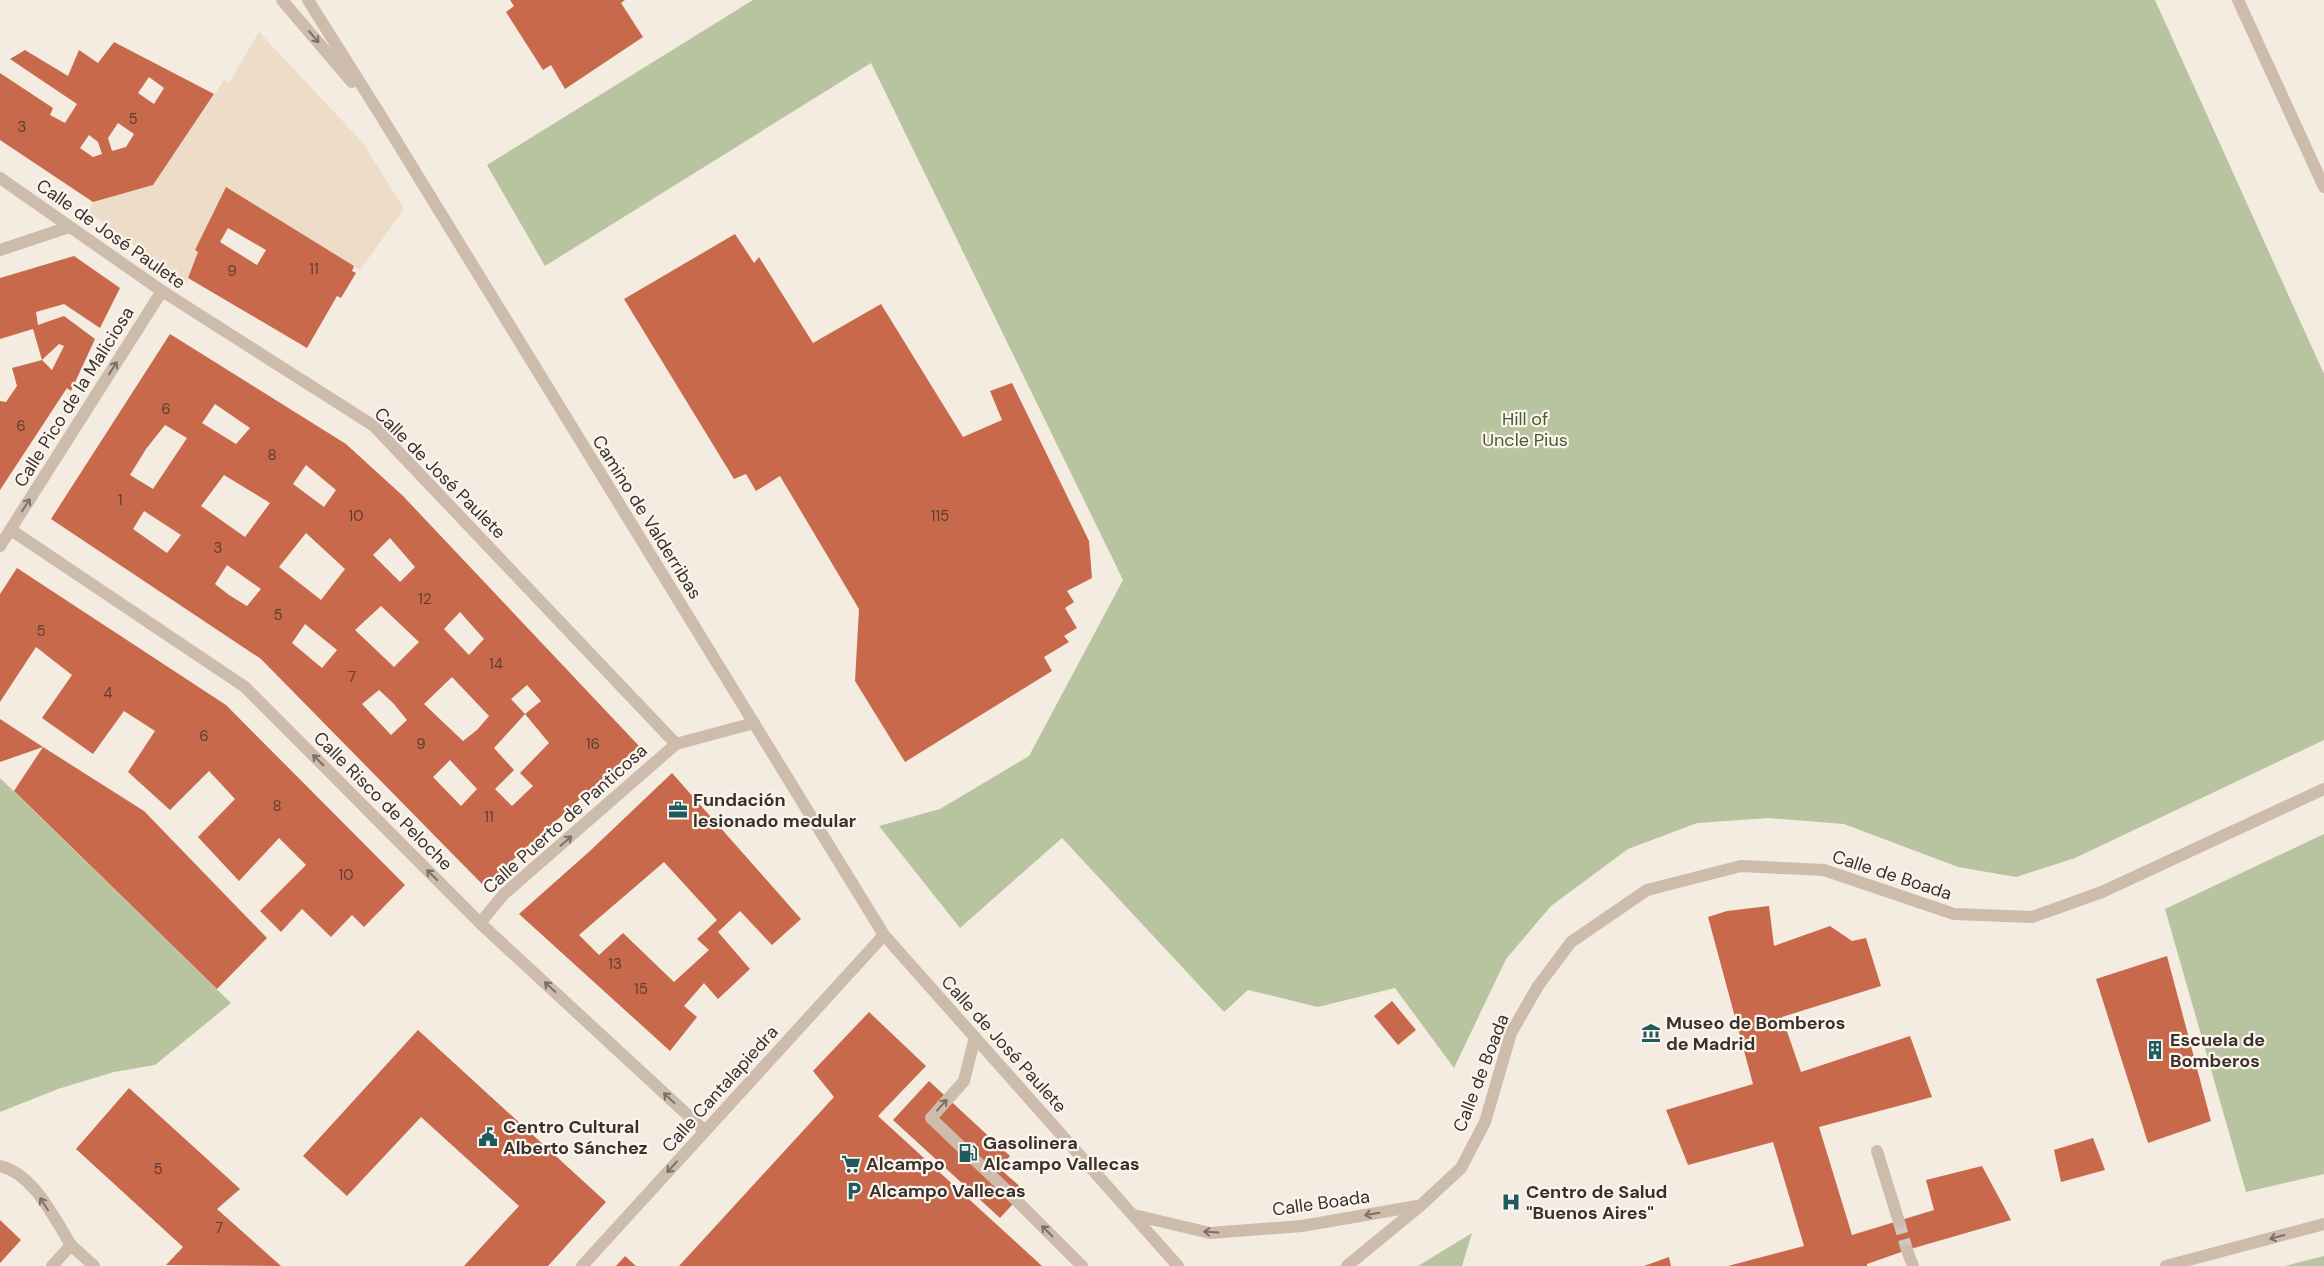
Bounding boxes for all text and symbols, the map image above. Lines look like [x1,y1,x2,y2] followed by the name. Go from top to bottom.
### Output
[308,30,319,43] one-way arrow
[128,109,138,129] house number: 5
[18,117,26,137] house number: 3
[32,173,190,295] street label: Calle de José Paulete
[309,259,319,279] house number: 11
[227,261,237,281] house number: 9
[9,302,139,492] street label: Calle Pico de la Maliciosa
[108,361,119,375] one-way arrow
[161,399,171,419] house number: 6
[369,402,511,544] street label: Calle de José Paulete
[1482,407,1568,452] park label: Hill of Uncle Pius
[16,416,26,436] house number: 6
[587,430,707,604] street label: Camino de Valderribas
[267,445,277,465] house number: 8
[118,490,122,510] house number: 1
[22,499,32,513] one-way arrow
[349,506,363,526] house number: 10
[931,506,949,526] house number: 115
[214,538,222,558] house number: 3
[418,589,432,609] house number: 12
[273,605,283,625] house number: 5
[36,621,46,641] house number: 5
[489,654,503,674] house number: 14
[348,667,356,687] house number: 7
[103,683,113,703] house number: 4
[199,726,209,746] house number: 6
[308,726,458,876] street label: Calle Risco de Peloche
[416,734,426,754] house number: 9
[586,734,600,754] house number: 16
[478,739,652,899] street label: Calle Puerto de Panticosa
[311,754,324,766] one-way arrow
[693,788,856,833] place label: Fundación lesionado medular
[272,796,282,816] house number: 8
[667,799,689,821] office icon: Fundación lesionado medular
[484,807,494,827] house number: 11
[559,836,572,847] one-way arrow
[1829,844,1955,906] street label: Calle de Boada
[339,865,353,885] house number: 10
[426,869,438,881] one-way arrow
[608,954,622,974] house number: 13
[936,970,1072,1118] street label: Calle de José Paulete
[634,979,648,999] house number: 15
[543,982,556,993] one-way arrow
[1447,1011,1515,1135] street label: Calle de Boada
[1666,1011,1845,1056] place label: Museo de Bomberos de Madrid
[657,1020,783,1158] street label: Calle Cantalapiedra
[1640,1022,1662,1044] museum icon: Museo de Bomberos de Madrid
[2170,1028,2265,1073] place label: Escuela de Bomberos
[2144,1039,2166,1061] building icon: Escuela de Bomberos
[663,1092,675,1104] one-way arrow
[936,1099,948,1112] one-way arrow
[503,1115,648,1160] place label: Centro Cultural Alberto Sánchez
[477,1126,499,1148] public building icon: Centro Cultural Alberto Sánchez
[983,1131,1140,1176] place label: Gasolinera Alcampo Vallecas
[957,1142,979,1164] fuel station icon: Gasolinera Alcampo Vallecas
[866,1152,945,1176] place label: Alcampo
[840,1153,862,1175] supermarket icon: Alcampo
[153,1159,163,1179] house number: 5
[666,1161,678,1174] one-way arrow
[869,1179,1026,1203] place label: Alcampo Vallecas
[843,1180,865,1202] parking icon: Alcampo Vallecas
[1526,1180,1667,1225] place label: Centro de Salud "Buenos Aires"
[1271,1184,1371,1222] street label: Calle Boada
[1500,1191,1522,1213] hospital icon: Centro de Salud "Buenos Aires"
[39,1197,49,1211] one-way arrow
[1364,1210,1380,1220] one-way arrow
[215,1218,223,1238] house number: 7
[1041,1225,1053,1238] one-way arrow
[1203,1227,1219,1236] one-way arrow
[2269,1232,2285,1242] one-way arrow

